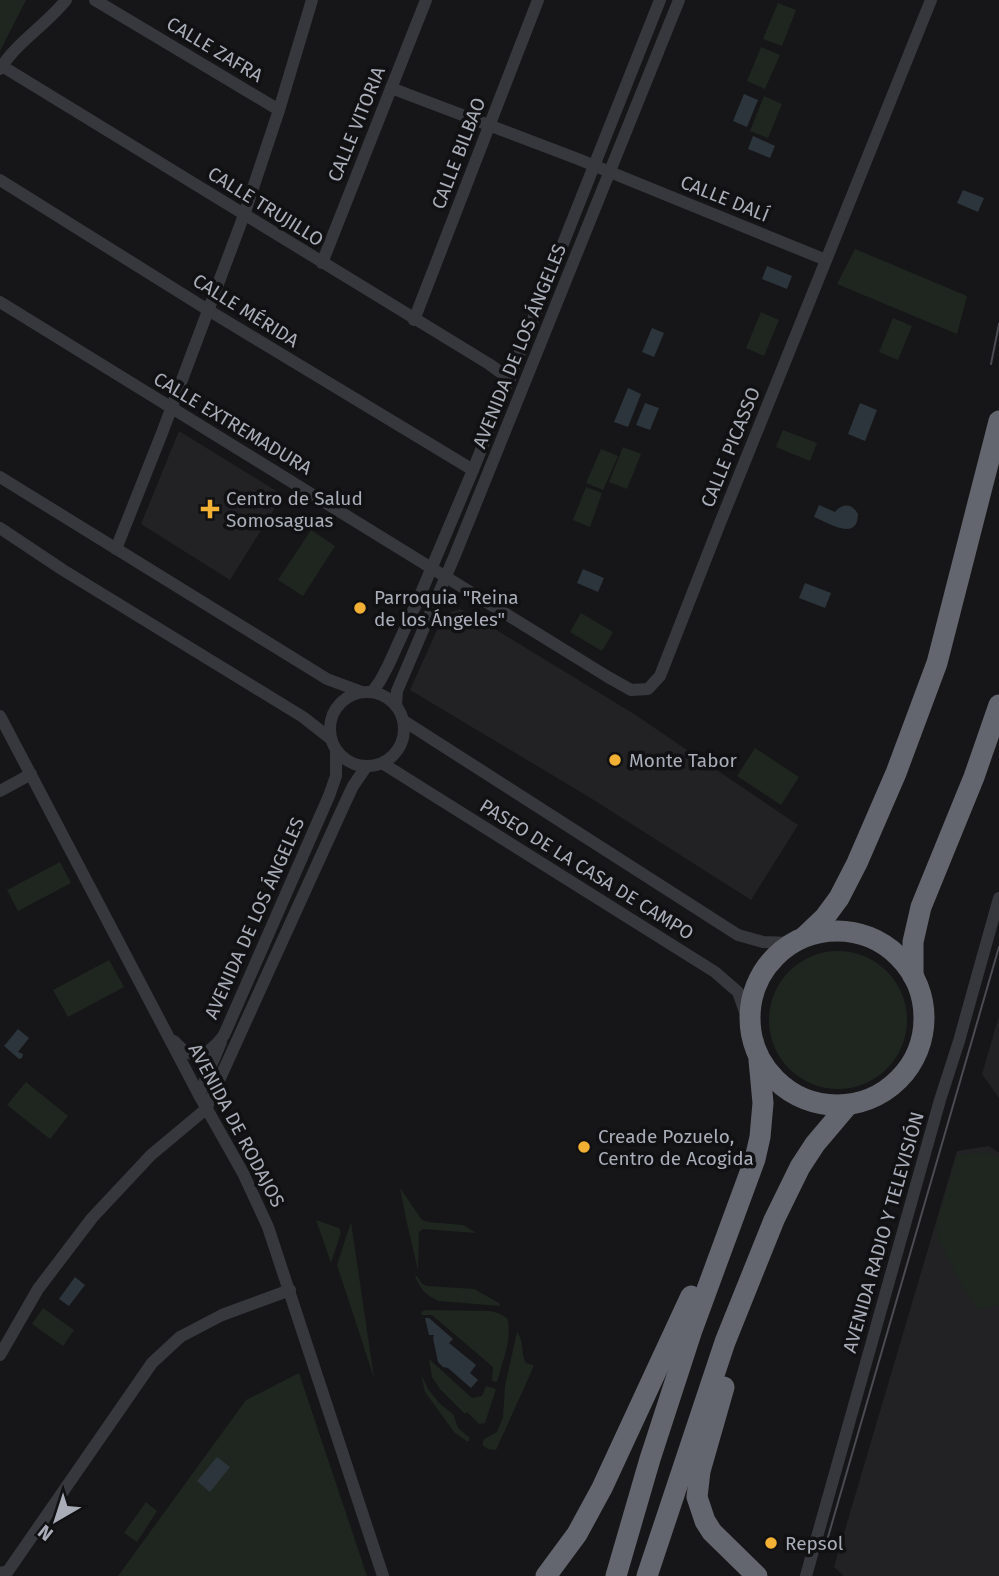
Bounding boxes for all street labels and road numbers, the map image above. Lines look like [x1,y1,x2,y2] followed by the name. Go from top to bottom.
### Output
[162,12,267,87] street label: CALLE ZAFRA
[323,63,390,185] street label: CALLE VITORIA
[427,94,490,212] street label: CALLE BILBAO
[204,162,328,251] street label: CALLE TRUJILLO
[677,170,773,227] street label: CALLE DALÍ
[468,241,571,452] street label: AVENIDA DE LOS ÁNGELES
[188,269,303,352] street label: CALLE MÉRIDA
[149,367,316,480] street label: CALLE EXTREMADURA
[696,384,765,511] street label: CALLE PICASSO
[476,794,698,945] street label: PASEO DE LA CASA DE CAMPO
[200,814,309,1023] street label: AVENIDA DE LOS ÁNGELES
[184,1039,289,1211] street label: AVENIDA DE RODAJOS
[838,1109,929,1355] street label: AVENIDA RADIO Y TELEVISIÓN

